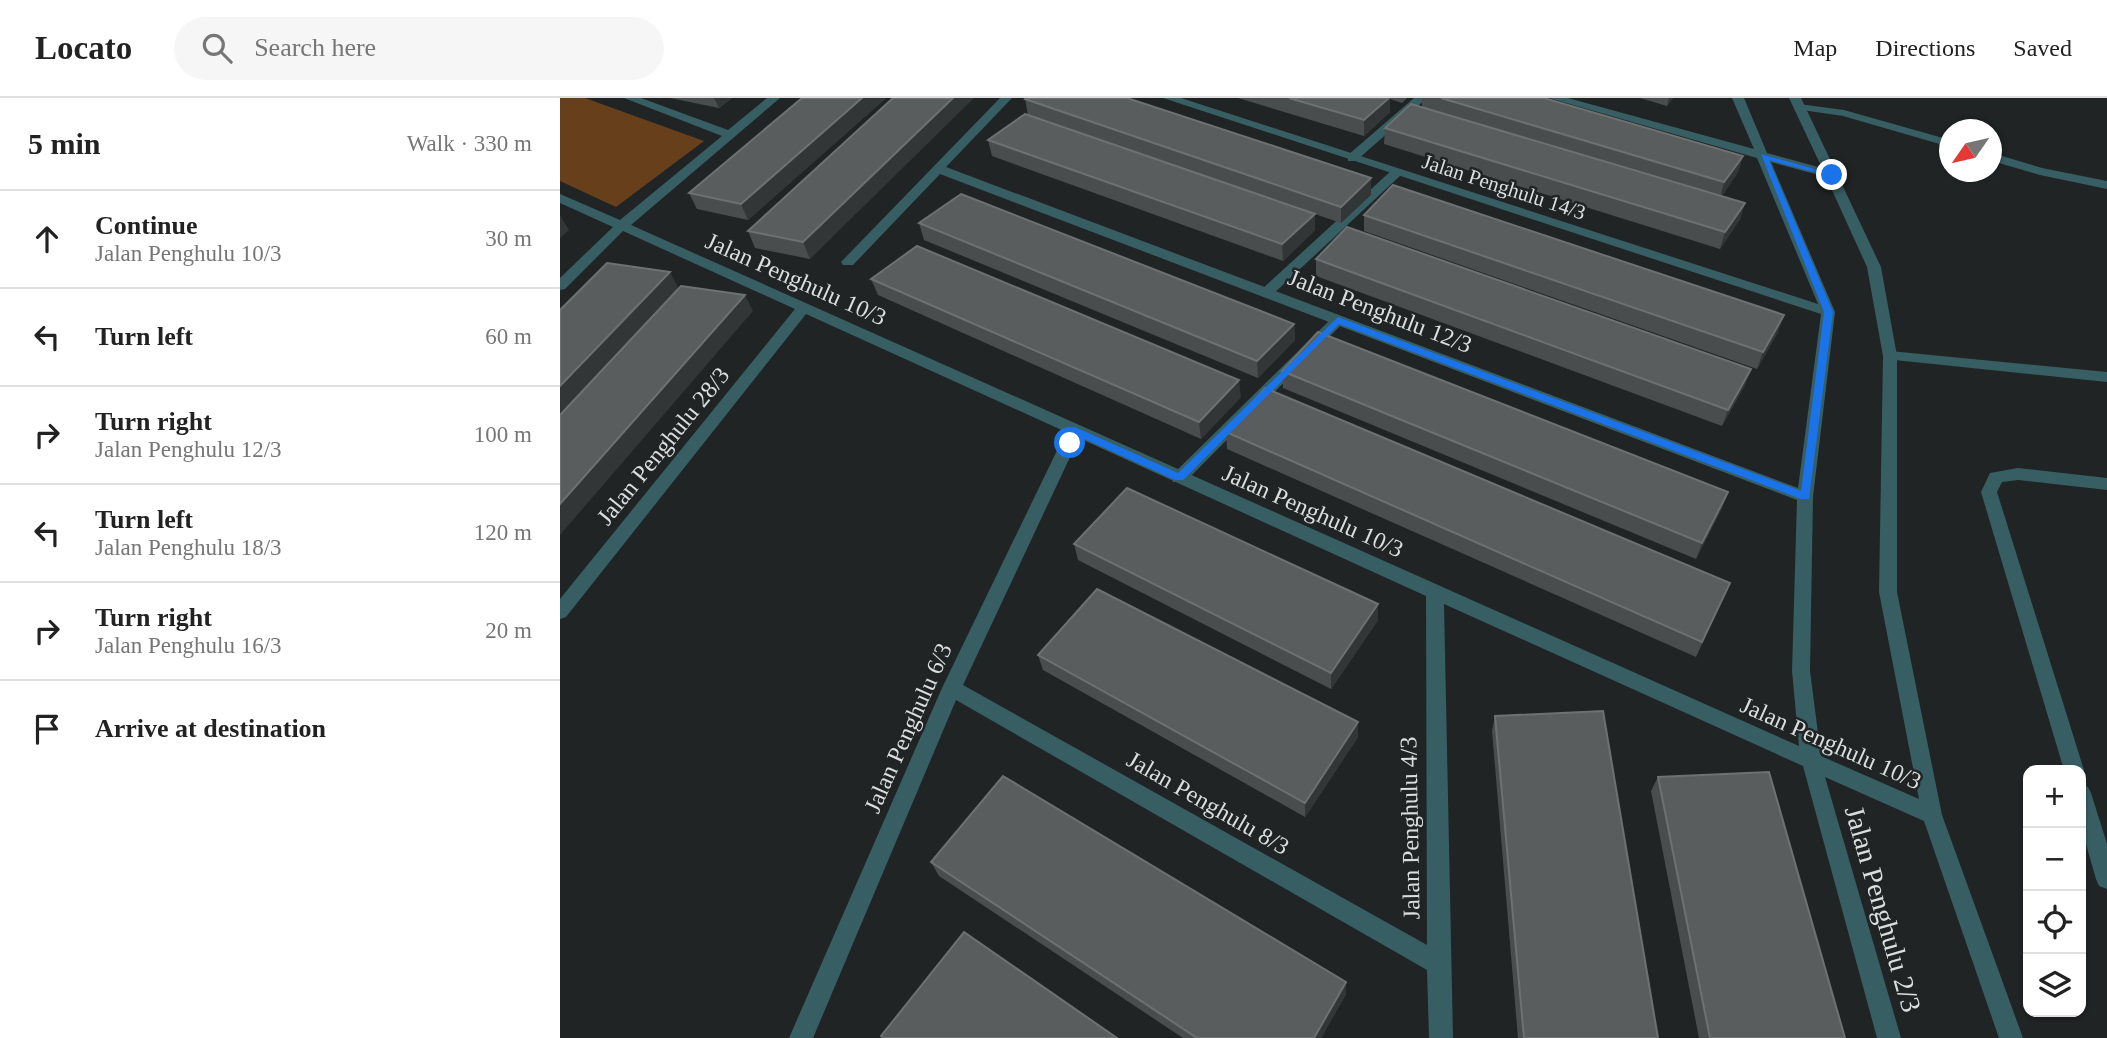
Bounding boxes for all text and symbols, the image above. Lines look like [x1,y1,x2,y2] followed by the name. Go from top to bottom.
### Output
[174,17,664,80] search box
[198,29,236,67] icon: search
[35,30,132,66] text: Locato
[254,33,376,62] text: Search here
[1793,35,1837,61] text: Map
[1875,35,1975,61] text: Directions
[2013,35,2072,61] text: Saved
[1939,119,2002,182] north arrow
[28,127,101,160] text: 5 min
[407,131,532,156] text: Walk · 330 m
[1419,149,1589,225] street label: Jalan Penghulu 14/3
[1816,159,1847,190] route end
[95,211,198,240] text: Continue
[28,220,66,258] icon: ahead
[485,226,532,251] text: 30 m
[702,228,890,330] street label: Jalan Penghulu 10/3
[95,241,282,266] text: Jalan Penghulu 10/3
[1284,264,1476,358] street label: Jalan Penghulu 12/3
[28,318,66,356] icon: left
[95,322,193,351] text: Turn left
[485,324,532,349] text: 60 m
[592,362,734,530] street label: Jalan Penghulu 28/3
[95,407,212,436] text: Turn right
[28,416,66,454] icon: right
[474,422,532,447] text: 100 m
[1054,427,1085,458] route start
[95,437,282,462] text: Jalan Penghulu 12/3
[1219,460,1407,562] street label: Jalan Penghulu 10/3
[95,505,193,534] text: Turn left
[28,514,66,552] icon: left
[474,520,532,545] text: 120 m
[95,535,282,560] text: Jalan Penghulu 18/3
[95,603,212,632] text: Turn right
[28,612,66,650] icon: right
[485,618,532,643] text: 20 m
[95,633,282,658] text: Jalan Penghulu 16/3
[859,639,957,817] street label: Jalan Penghulu 6/3
[1737,692,1925,794] street label: Jalan Penghulu 10/3
[28,710,66,748] icon: arrive
[95,714,326,743] text: Arrive at destination
[1395,736,1425,920] street label: Jalan Penghulu 4/3
[1122,746,1294,860] street label: Jalan Penghulu 8/3
[2023,765,2086,1017] map controls
[2023,765,2086,828] button: +
[1839,802,1927,1016] street label: Jalan Penghulu 2/3
[2023,828,2086,891] button: −
[2023,891,2086,954] button: locate
[2023,954,2086,1017] button: layers

